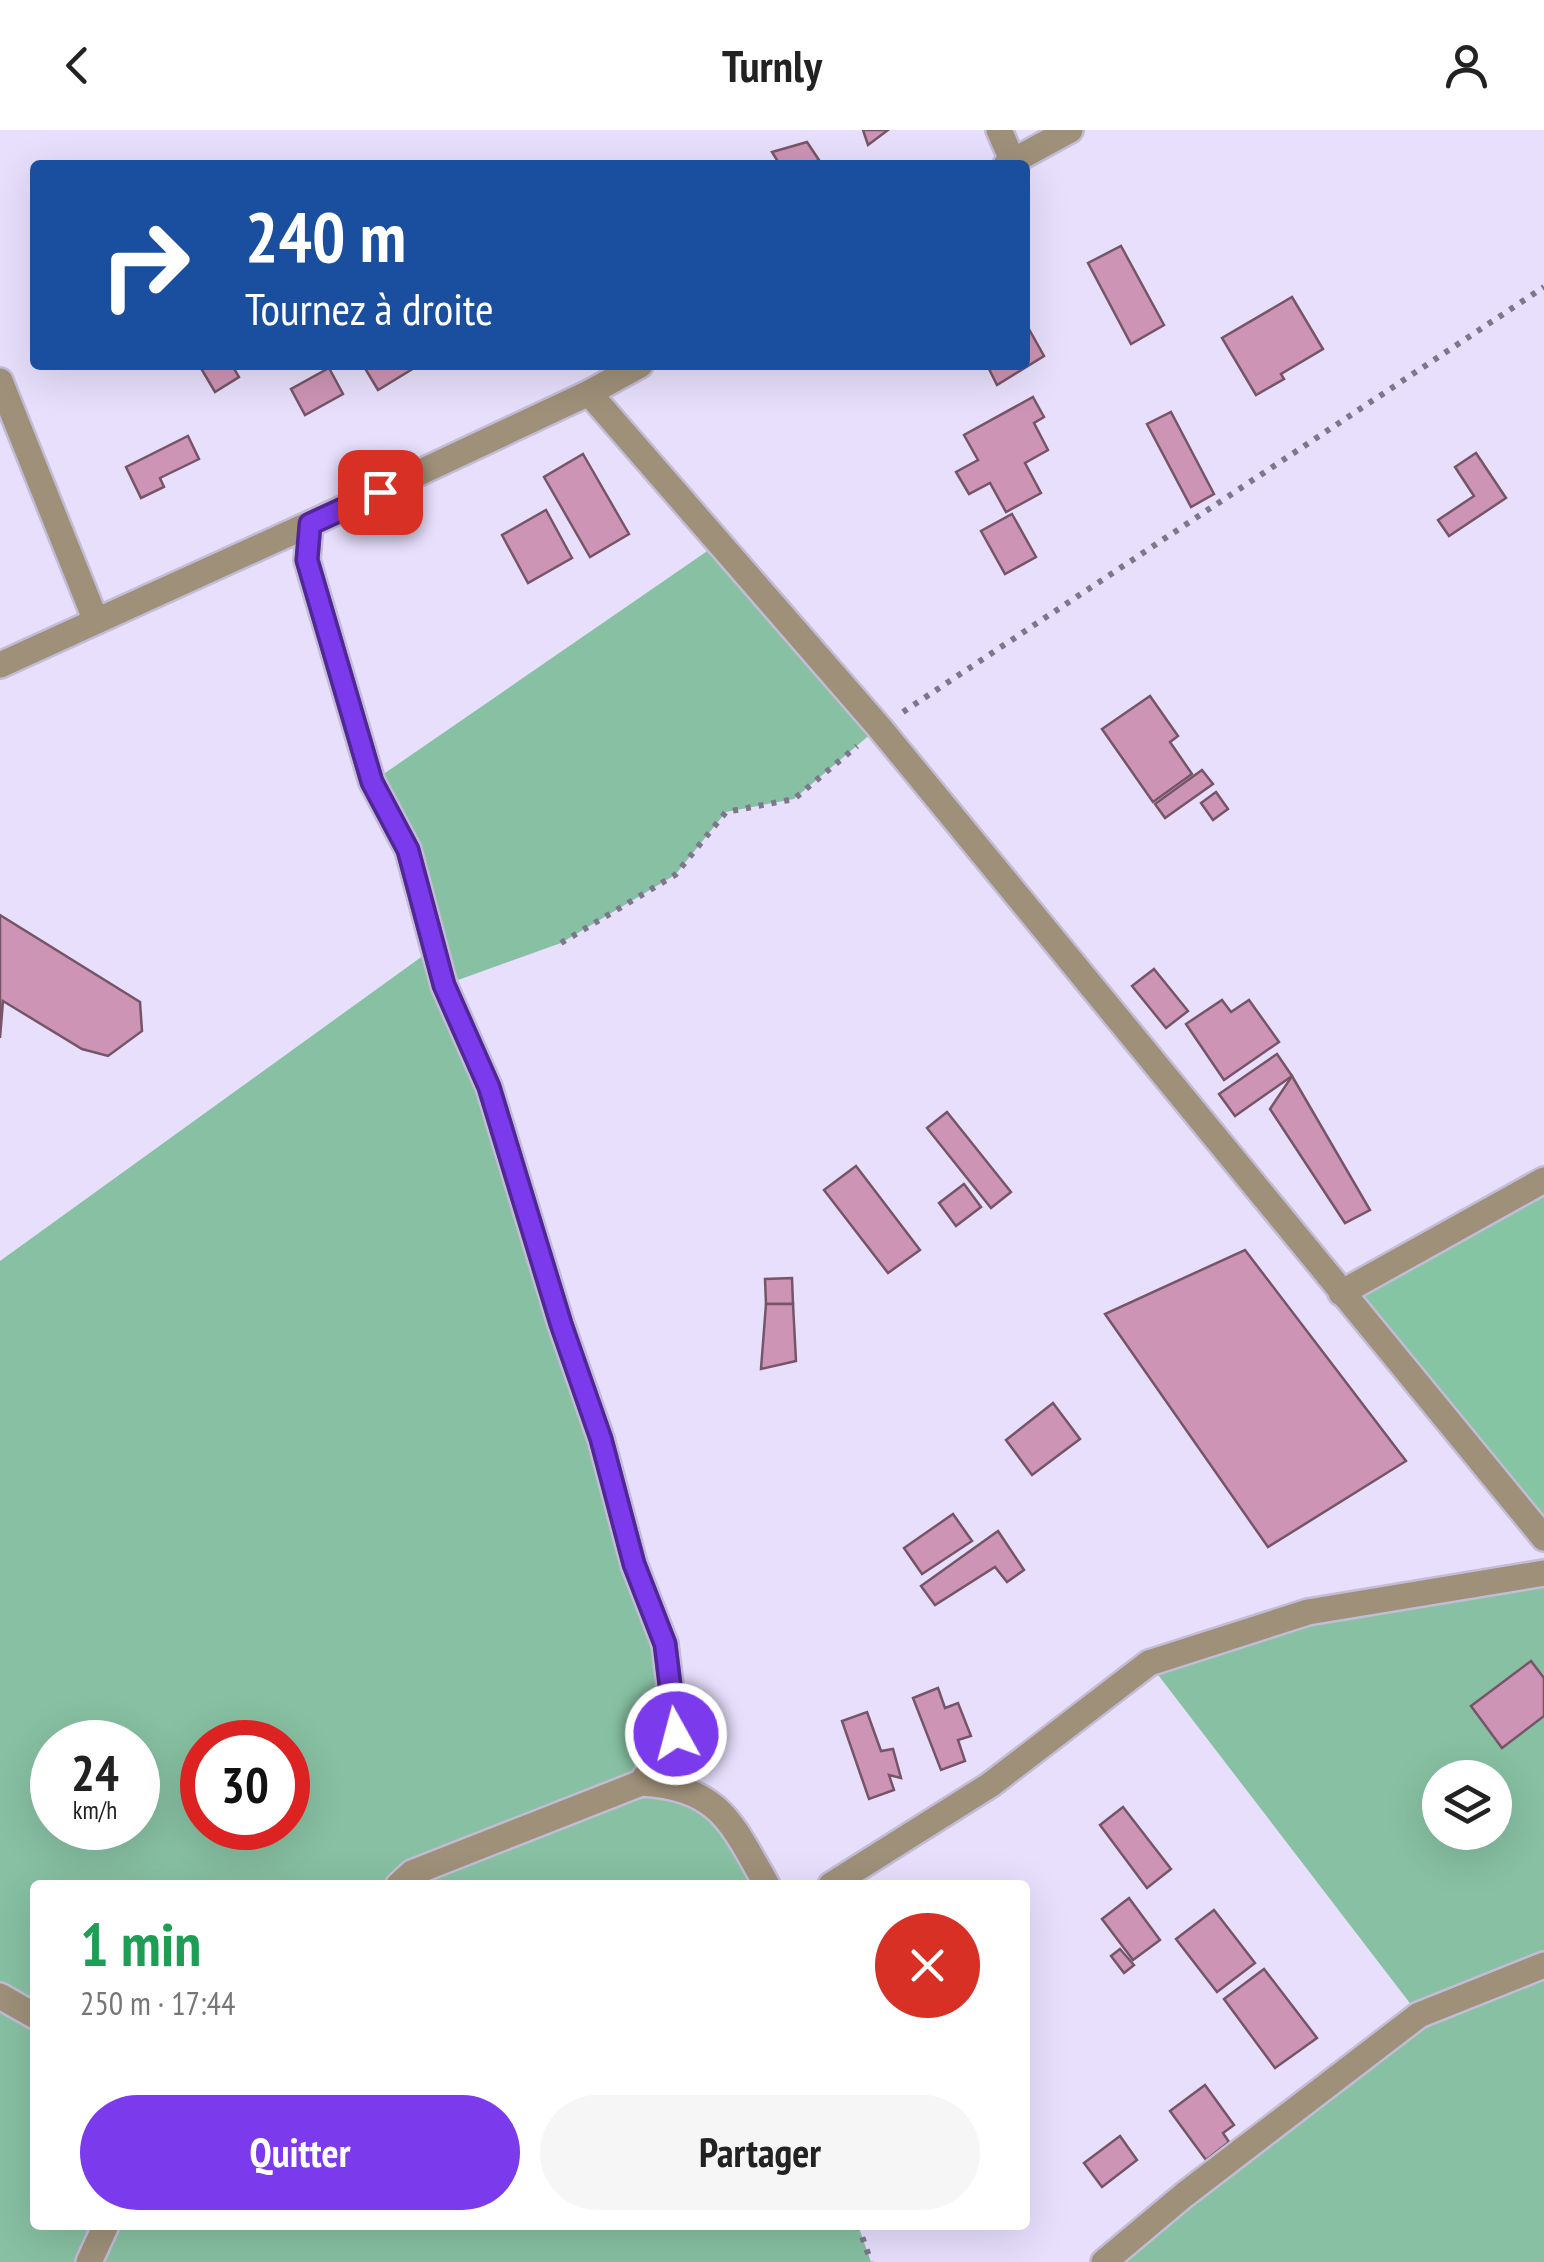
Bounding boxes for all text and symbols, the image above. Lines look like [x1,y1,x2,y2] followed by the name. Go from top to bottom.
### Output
[722,36,822,94] text: Turnly
[50,38,105,93] icon: back
[1439,38,1494,93] icon: person
[245,191,406,281] text: 240 m
[80,200,210,330] icon: right
[245,279,494,337] text: Tournez à droite
[338,450,423,535] pin
[353,465,408,520] icon: arrive
[624,1682,728,1786] position arrow
[180,1720,310,1850] speed limit sign: 30
[71,1740,119,1805] text: 24
[1422,1760,1512,1850] map controls
[1422,1760,1512,1850] button: layers
[73,1794,117,1826] text: km/h
[80,1905,201,1983] text: 1 min
[875,1913,980,2018] button: close
[80,1982,235,2024] text: 250 m · 17:44
[80,2095,520,2210] button: Quitter
[540,2095,980,2210] button: Partager

